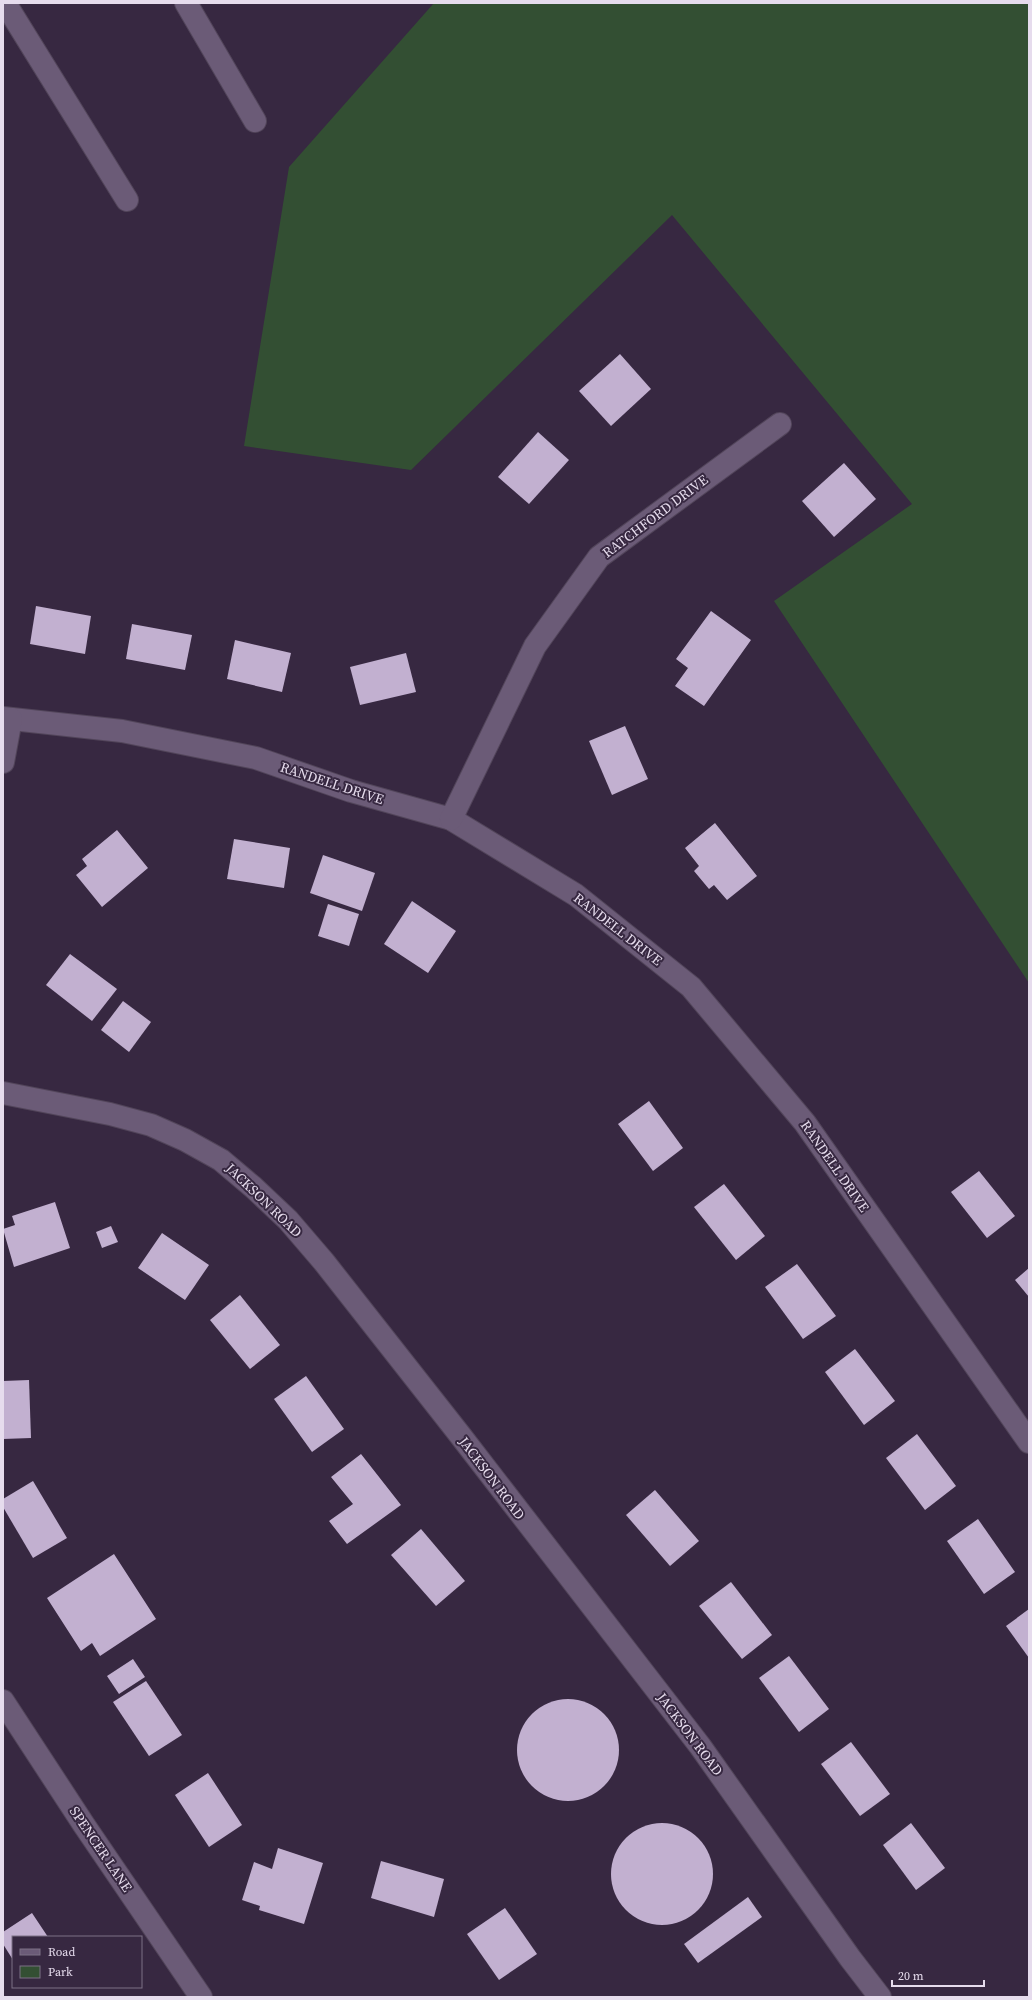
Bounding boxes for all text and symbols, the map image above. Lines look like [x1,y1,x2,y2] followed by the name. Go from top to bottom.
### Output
[598,470,712,562] street label: RATCHFORD DRIVE
[278,757,386,809] street label: RANDELL DRIVE
[569,888,667,970] street label: RANDELL DRIVE
[796,1116,874,1216] street label: RANDELL DRIVE
[221,1158,307,1242] street label: JACKSON ROAD
[454,1432,530,1524] street label: JACKSON ROAD
[652,1688,728,1780] street label: JACKSON ROAD
[65,1802,137,1896] street label: SPENCER LANE
[12,1936,142,1988] legend
[48,1944,75,1960] text: Road
[892,1962,984,1988] scale bar
[48,1964,73,1980] text: Park
[898,1968,924,1984] text: 20 m

